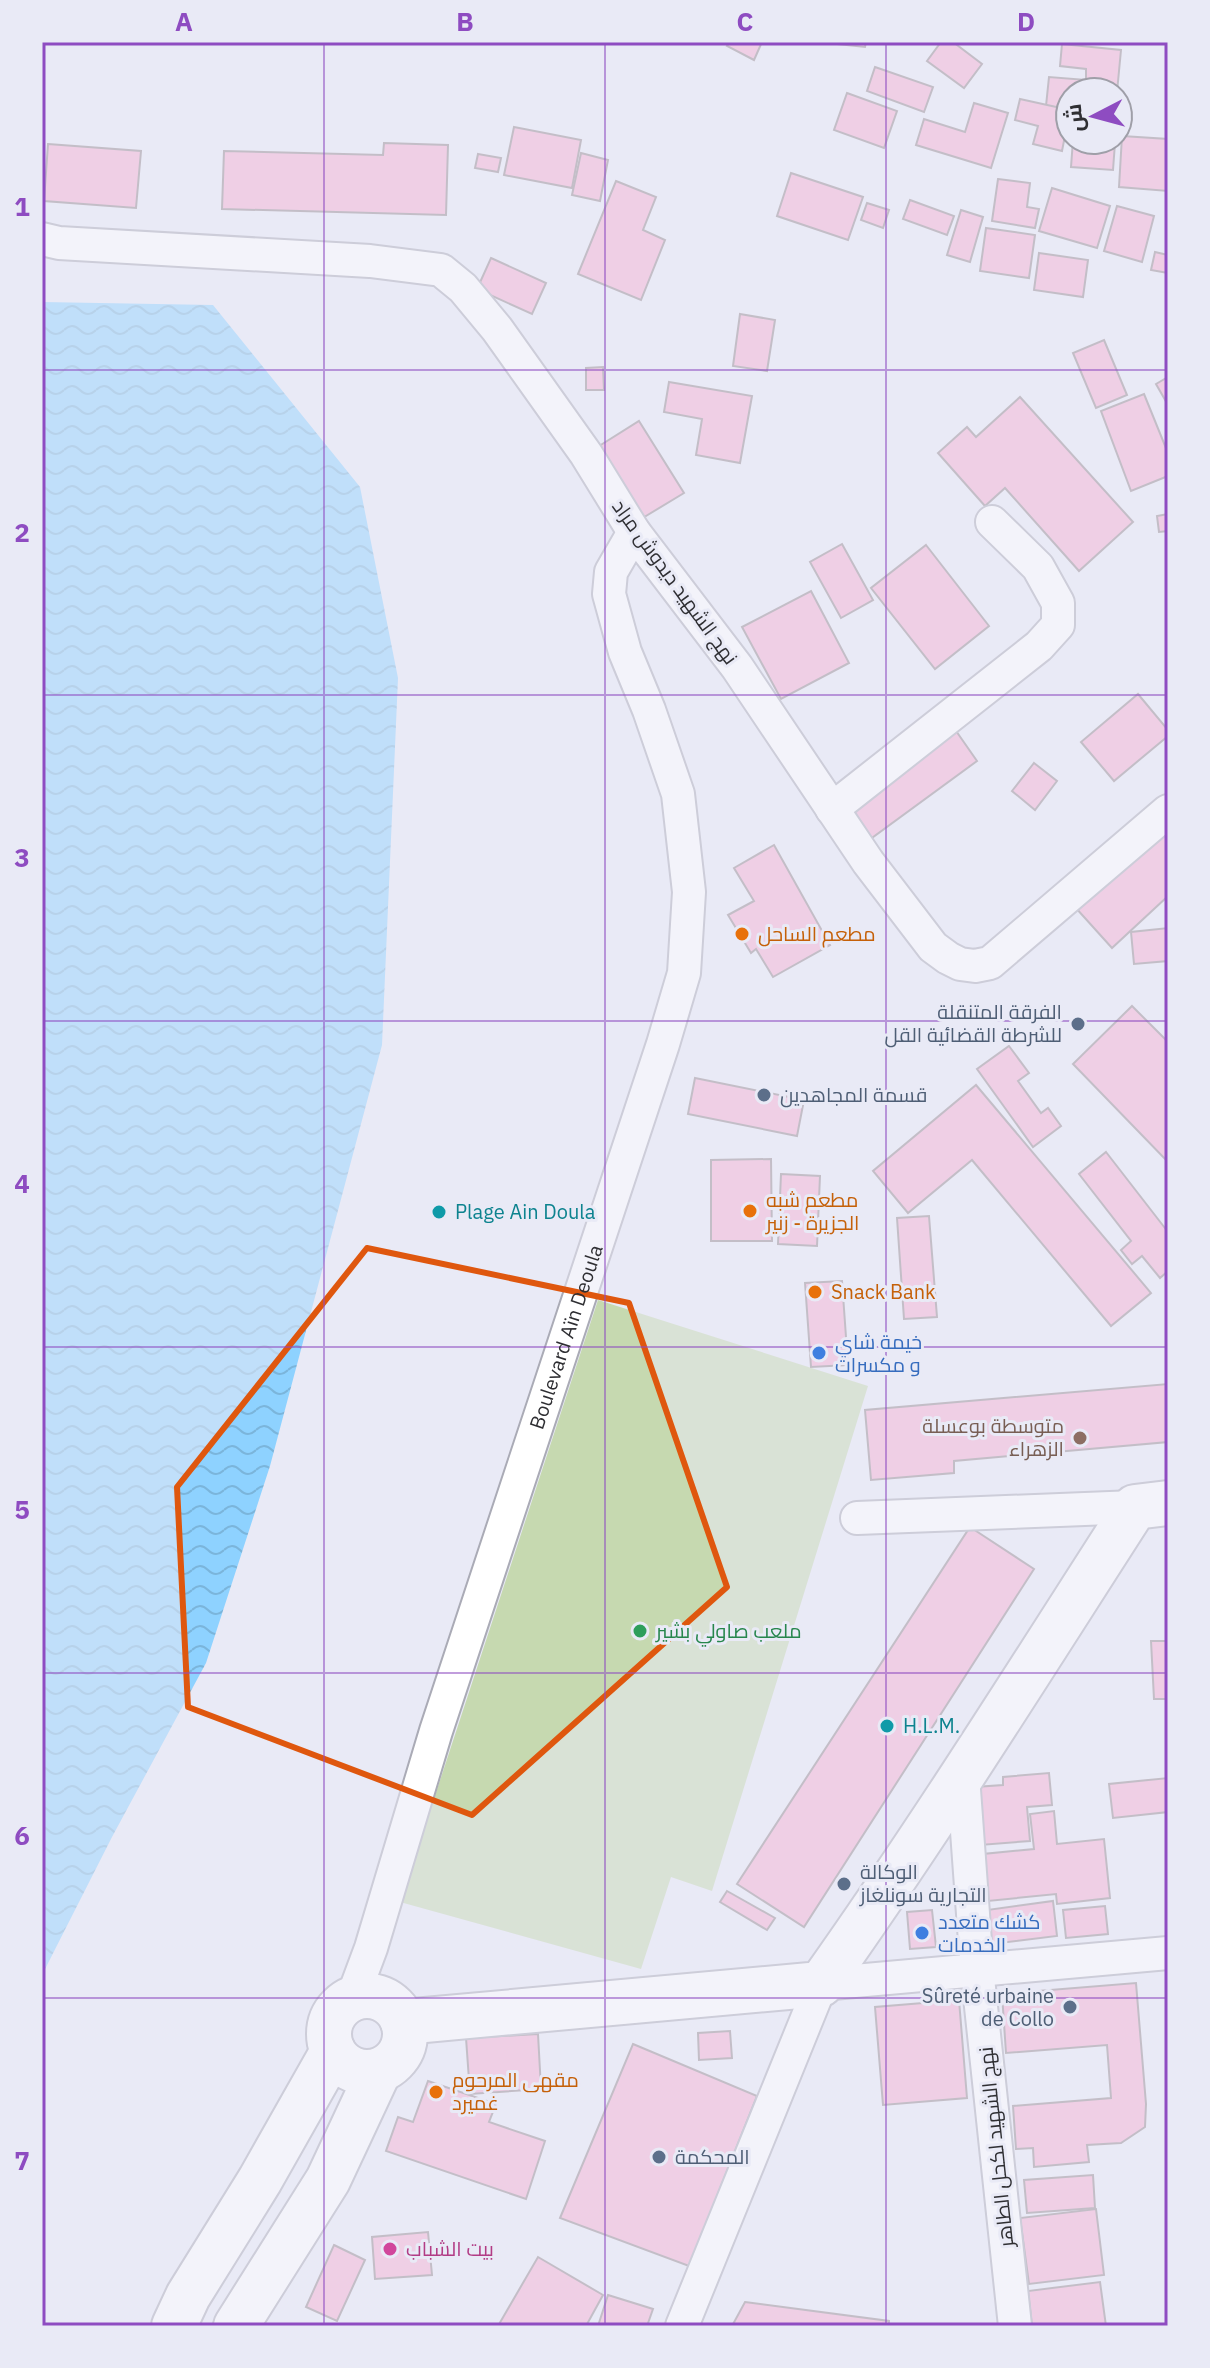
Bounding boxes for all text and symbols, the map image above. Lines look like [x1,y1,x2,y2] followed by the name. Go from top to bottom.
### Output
[175,4,193,38] text: A
[456,4,474,38] text: B
[737,4,754,38] text: C
[1017,4,1035,38] text: D
[1054,76,1134,156] north arrow
[1058,103,1090,134] text: ش
[14,189,30,223] text: 1
[606,494,744,670] street label: نهج الشهيد ديدوش مراد
[14,515,30,549] text: 2
[14,840,30,874] text: 3
[758,920,876,948] place label: مطعم الساحل
[733,925,751,943] marker: مطعم الساحل
[885,998,1062,1048] place label: الفرقة المتنقلة للشرطة القضائية القل
[1069,1015,1087,1033] marker: الفرقة المتنقلة للشرطة القضائية القل
[780,1081,927,1108] place label: قسمة المجاهدين
[755,1086,773,1104] marker: قسمة المجاهدين
[14,1166,30,1200] text: 4
[765,1186,859,1236] place label: مطعم شبه الجزيرة - زنير
[455,1198,596,1225] place label: Plage Ain Doula
[741,1202,759,1220] marker: مطعم شبه الجزيرة - زنير
[430,1203,448,1221] marker: Plage Ain Doula
[523,1241,609,1433] street label: Boulevard Aïn Deoula
[831,1278,936,1305] place label: Snack Bank
[806,1283,824,1301] marker: Snack Bank
[835,1328,922,1378] place label: خيمة شاي و مكسرات
[810,1344,828,1362] marker: خيمة شاي و مكسرات
[922,1412,1064,1462] place label: متوسطة بوعسلة الزهراء
[1071,1429,1089,1447] marker: متوسطة بوعسلة الزهراء
[14,1492,30,1526] text: 5
[655,1617,802,1647] place label: ملعب صاولي بشير
[631,1622,649,1640] marker: ملعب صاولي بشير
[903,1712,960,1739] place label: H.L.M.
[878,1717,896,1735] marker: H.L.M.
[14,1818,30,1852] text: 6
[859,1858,987,1908] place label: الوكالة التجارية سونلغاز
[835,1875,853,1893] marker: الوكالة التجارية سونلغاز
[938,1908,1041,1958] place label: كشك متعدد الخدمات
[913,1924,931,1942] marker: كشك متعدد الخدمات
[922,1982,1054,2032] place label: Sûreté urbaine de Collo
[1061,1998,1079,2016] marker: Sûreté urbaine de Collo
[972,2045,1021,2250] street label: نهج الشهيد لكحل الطاهر
[452,2066,579,2116] place label: مقهى المرحوم غميرد
[427,2083,445,2101] marker: مقهى المرحوم غميرد
[14,2143,30,2177] text: 7
[675,2143,750,2170] place label: المحكمة
[650,2148,668,2166] marker: المحكمة
[406,2235,494,2262] place label: بيت الشباب
[381,2240,399,2258] marker: بيت الشباب

